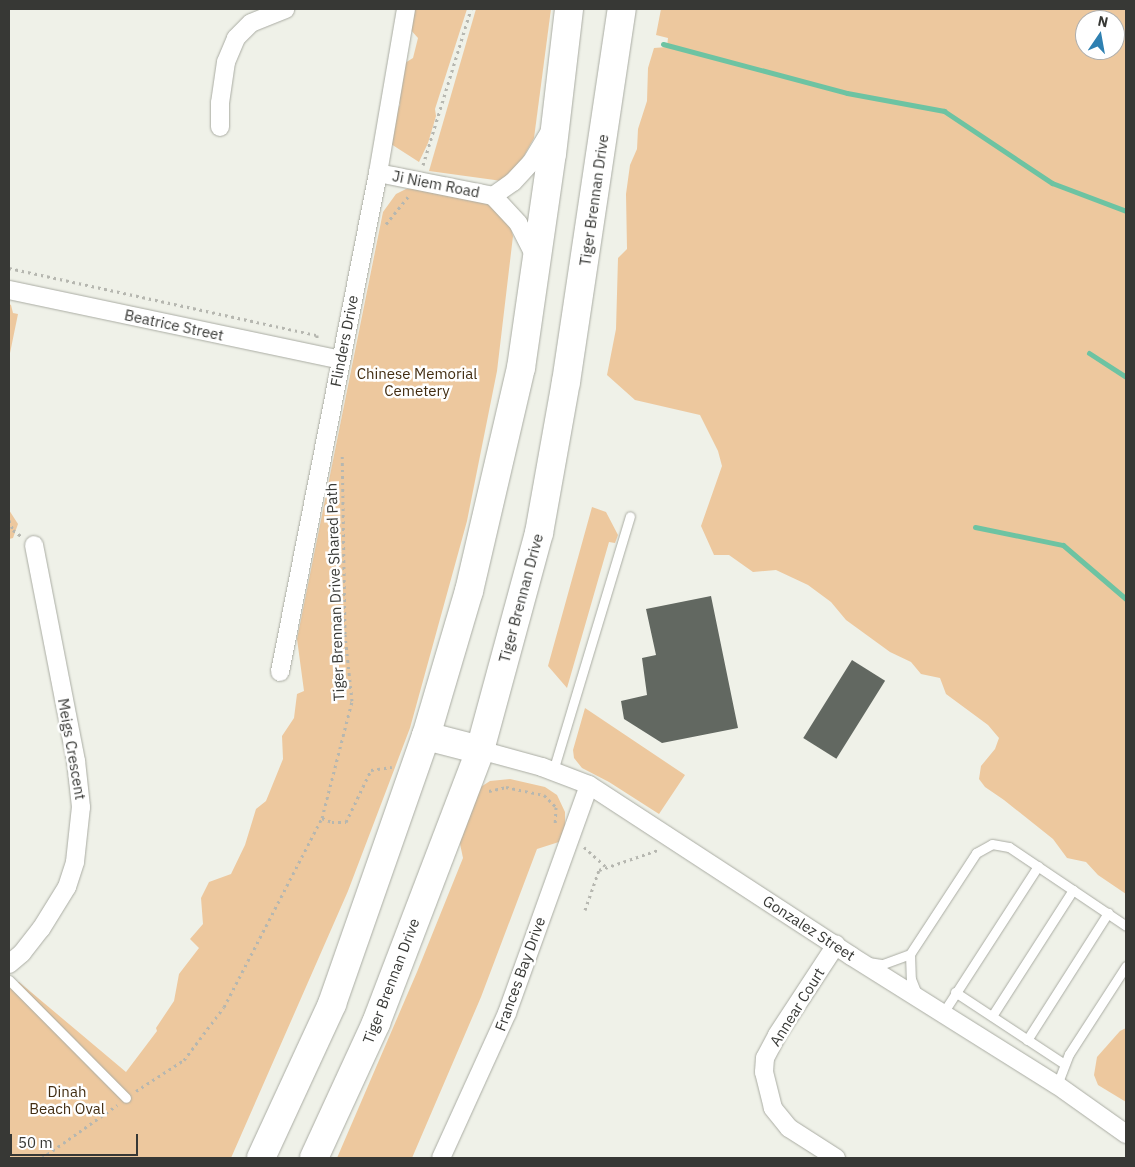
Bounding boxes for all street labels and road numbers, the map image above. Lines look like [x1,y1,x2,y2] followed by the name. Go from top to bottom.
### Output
[576,133,612,267] street label: Tiger Brennan Drive
[391,167,481,201] street label: Ji Niem Road
[326,294,362,388] street label: Flinders Drive
[123,306,225,344] street label: Beatrice Street
[322,483,348,701] street label: Tiger Brennan Drive Shared Path
[495,532,547,664] street label: Tiger Brennan Drive
[54,697,90,801] street label: Meigs Crescent
[760,892,858,964] street label: Gonzalez Street
[491,914,549,1034] street label: Frances Bay Drive
[359,916,423,1046] street label: Tiger Brennan Drive
[766,964,828,1050] street label: Annear Court

